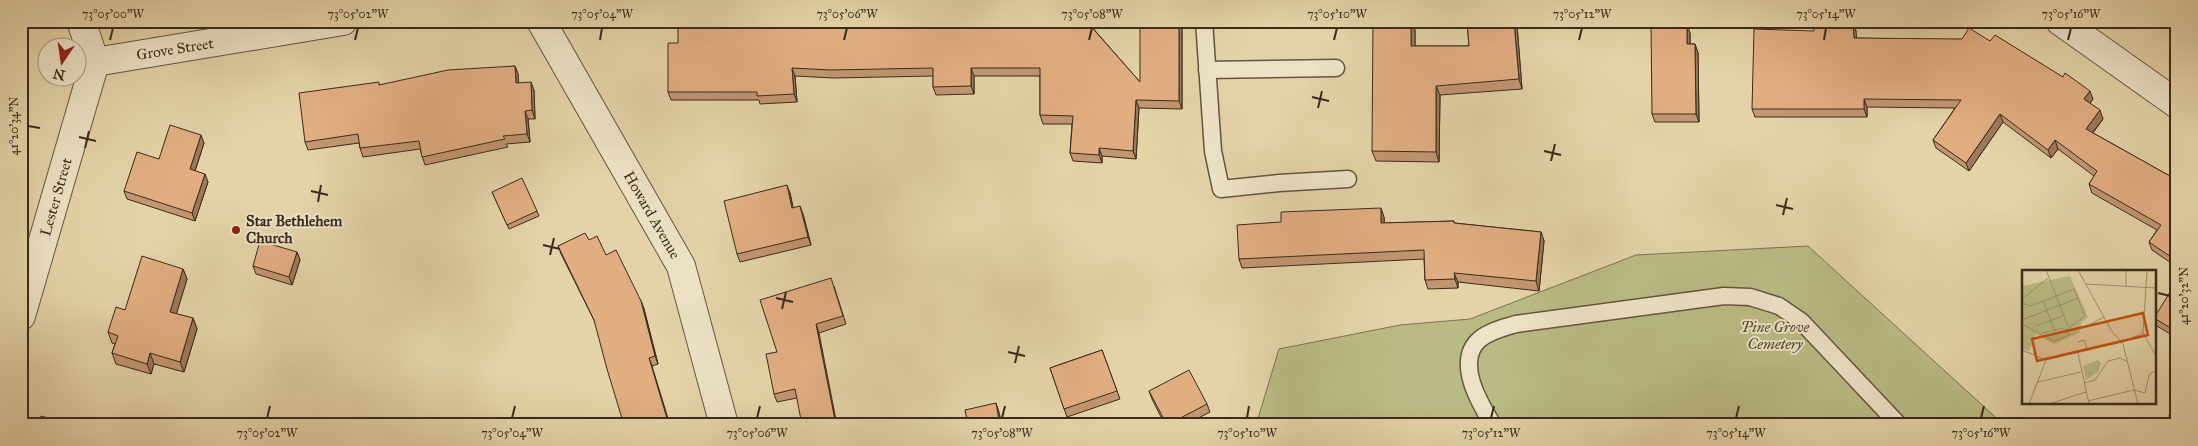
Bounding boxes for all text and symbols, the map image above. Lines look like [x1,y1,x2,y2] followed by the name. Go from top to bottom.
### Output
[82,7,145,21] text: 73°05'00"W
[328,7,389,21] text: 73°05'02"W
[571,7,633,21] text: 73°05'04"W
[816,7,878,21] text: 73°05'06"W
[1061,7,1123,21] text: 73°05'08"W
[1307,7,1367,21] text: 73°05'10"W
[1553,7,1612,21] text: 73°05'12"W
[1796,7,1856,21] text: 73°05'14"W
[2042,7,2101,21] text: 73°05'16"W
[135,34,216,64] street label: Grove Street
[38,38,88,88] north arrow
[51,65,67,84] text: N
[7,97,21,155] text: 41°20'34"N
[36,155,76,238] street label: Lester Street
[620,168,684,262] street label: Howard Avenue
[246,212,343,247] place label: Star Bethlehem Church
[230,224,242,236] marker: Star Bethlehem Church
[2177,267,2191,325] text: 41°20'32"N
[2022,270,2156,404] inset map
[1741,318,1810,353] park label: Pine Grove Cemetery
[237,426,298,440] text: 73°05'02"W
[481,426,543,440] text: 73°05'04"W
[726,426,788,440] text: 73°05'06"W
[971,426,1033,440] text: 73°05'08"W
[1217,426,1277,440] text: 73°05'10"W
[1462,426,1521,440] text: 73°05'12"W
[1706,426,1766,440] text: 73°05'14"W
[1952,426,2011,440] text: 73°05'16"W

